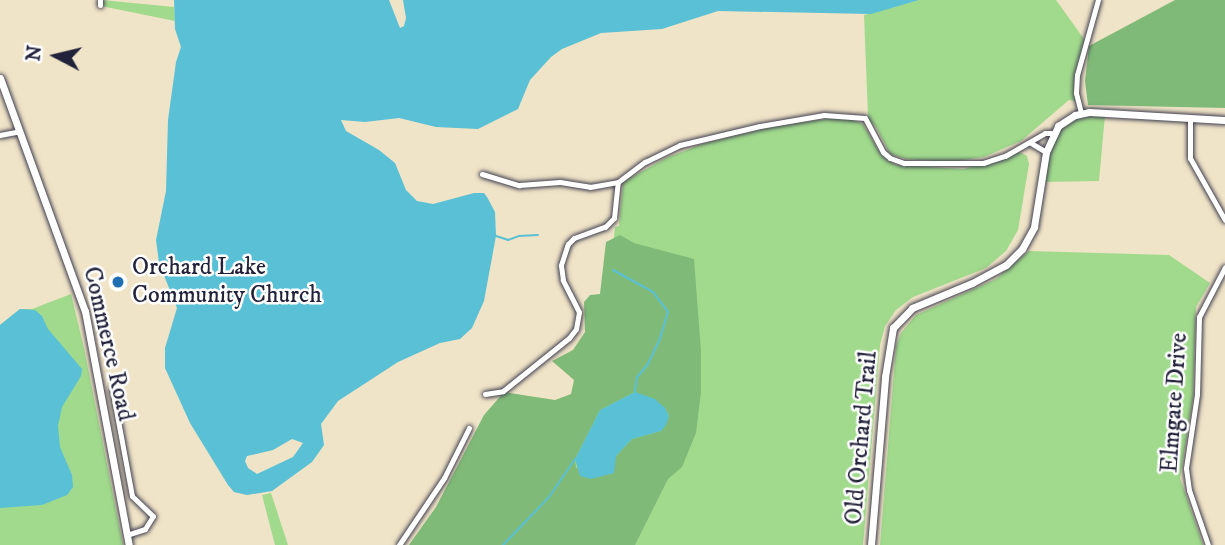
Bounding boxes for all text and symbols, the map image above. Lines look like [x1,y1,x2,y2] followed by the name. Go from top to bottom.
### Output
[21,21,91,91] north arrow
[22,44,47,63] text: N
[132,254,322,310] place label: Orchard Lake Community Church
[76,264,140,424] street label: Commerce Road
[110,274,126,290] marker: Orchard Lake Community Church
[1156,332,1194,474] street label: Elmgate Drive
[840,350,884,526] street label: Old Orchard Trail

